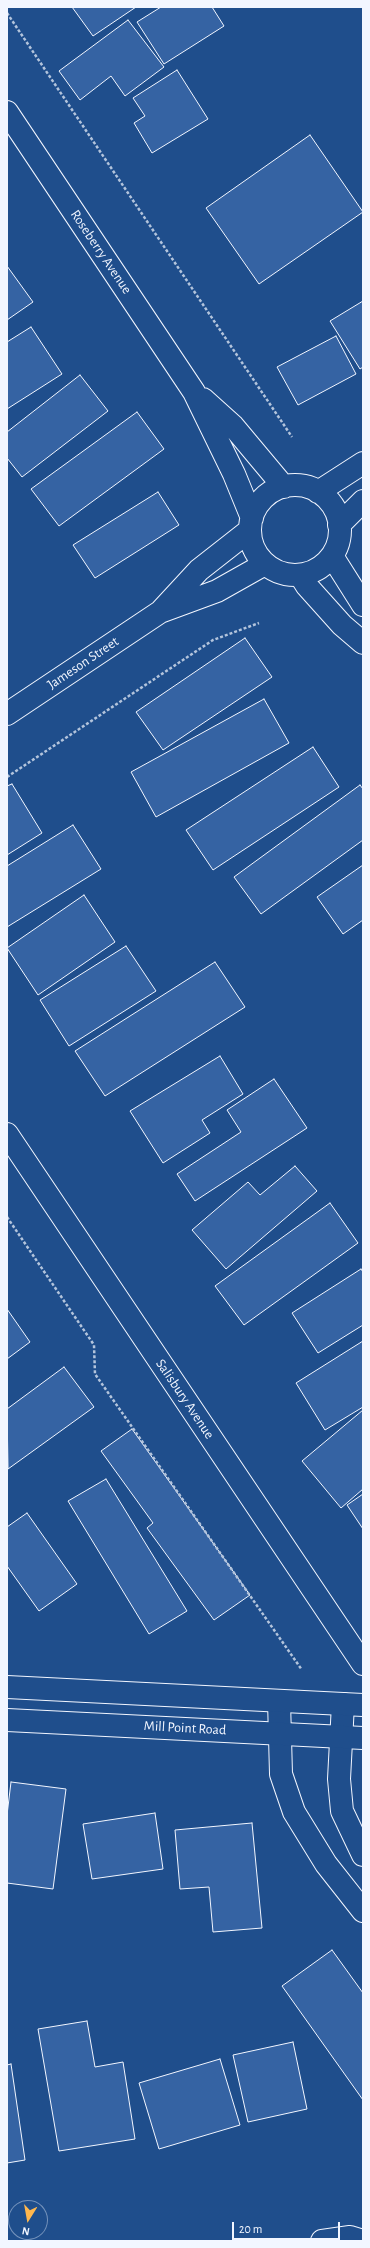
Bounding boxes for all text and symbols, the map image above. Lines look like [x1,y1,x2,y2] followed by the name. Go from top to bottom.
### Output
[67,207,135,297] street label: Roseberry Avenue
[44,633,122,693] street label: Jameson Street
[152,1356,218,1442] street label: Salisbury Avenue
[143,1717,227,1739] street label: Mill Point Road
[8,2200,48,2240] north arrow
[234,2214,342,2240] scale bar
[239,2223,262,2235] text: 20 m
[21,2225,31,2237] text: N

